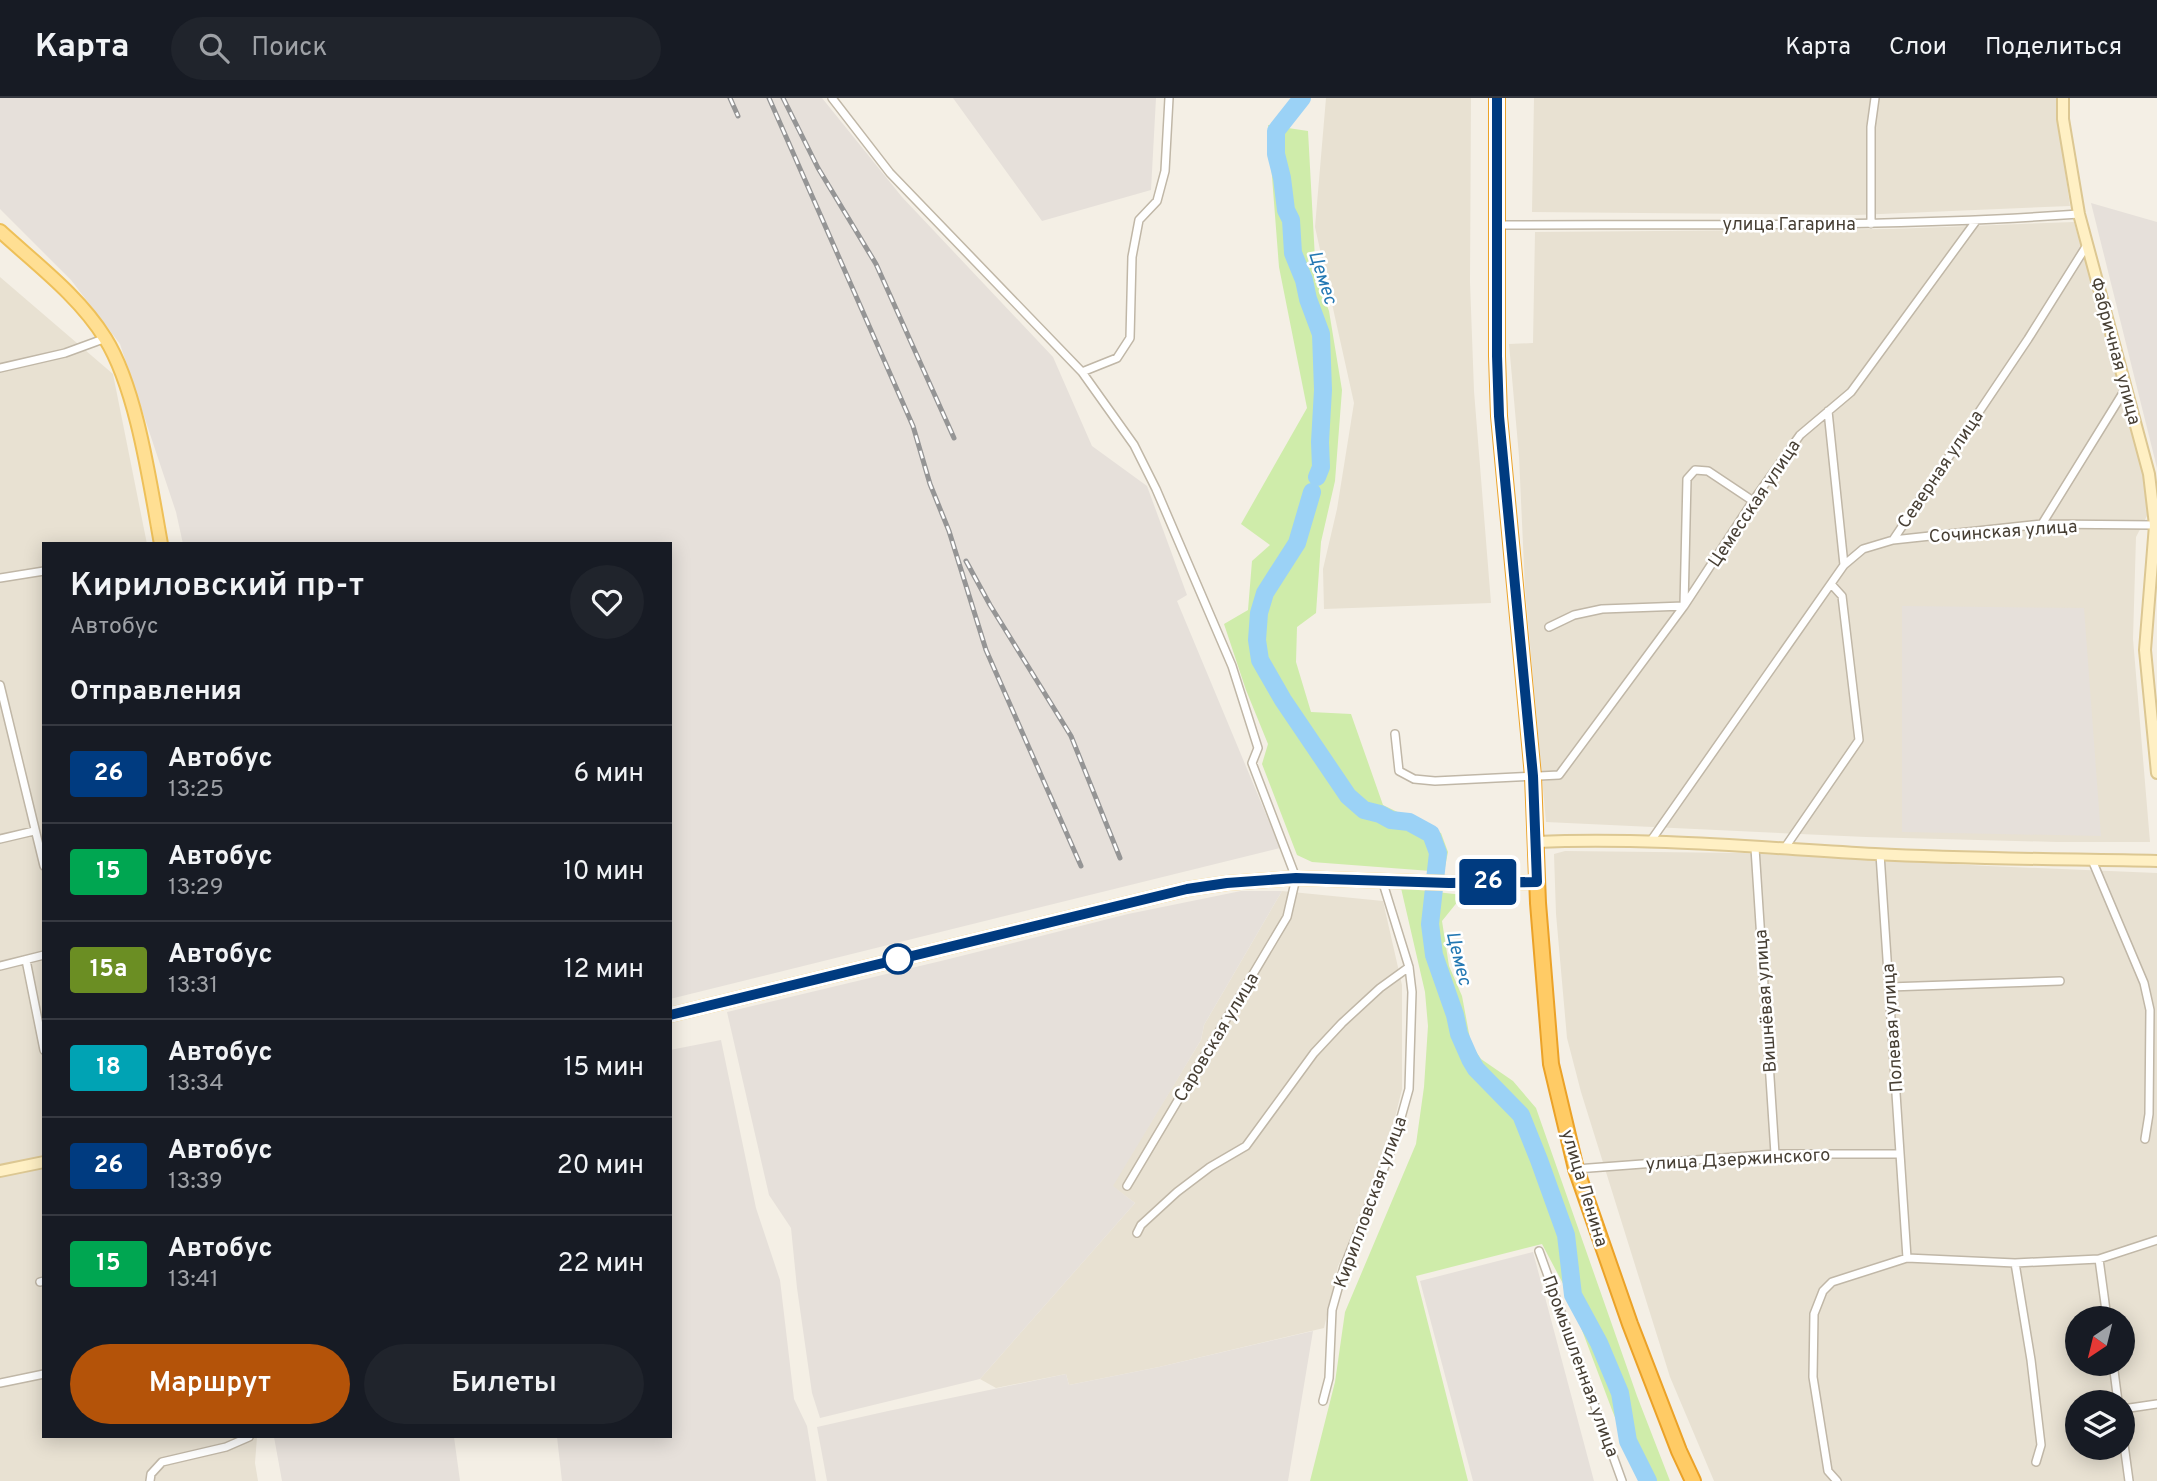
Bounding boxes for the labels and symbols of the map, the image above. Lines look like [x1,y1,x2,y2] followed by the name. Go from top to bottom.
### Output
[1722,214,1856,237] street label: улица Гагарина
[1302,248,1342,308] water label: Цемес
[2084,275,2145,428] street label: Фабричная улица
[1893,406,1989,533] street label: Северная улица
[1704,436,1806,572] street label: Цемесская улица
[1928,516,2078,549] street label: Сочинская улица
[1456,859,1520,905] line badge: 26
[1750,928,1783,1073] street label: Вишнёвая улица
[1440,929,1477,989] water label: Цемес
[883,944,913,974] unlabelled marker
[1878,963,1909,1093] street label: Полевая улица
[1170,969,1265,1107] street label: Саровская улица
[1330,1114,1413,1292] street label: Кирилловская улица
[1555,1127,1612,1250] street label: улица Ленина
[1645,1144,1831,1177] street label: улица Дзержинского
[1536,1272,1623,1461] street label: Промышленная улица
[2065,1306,2135,1376] north arrow

